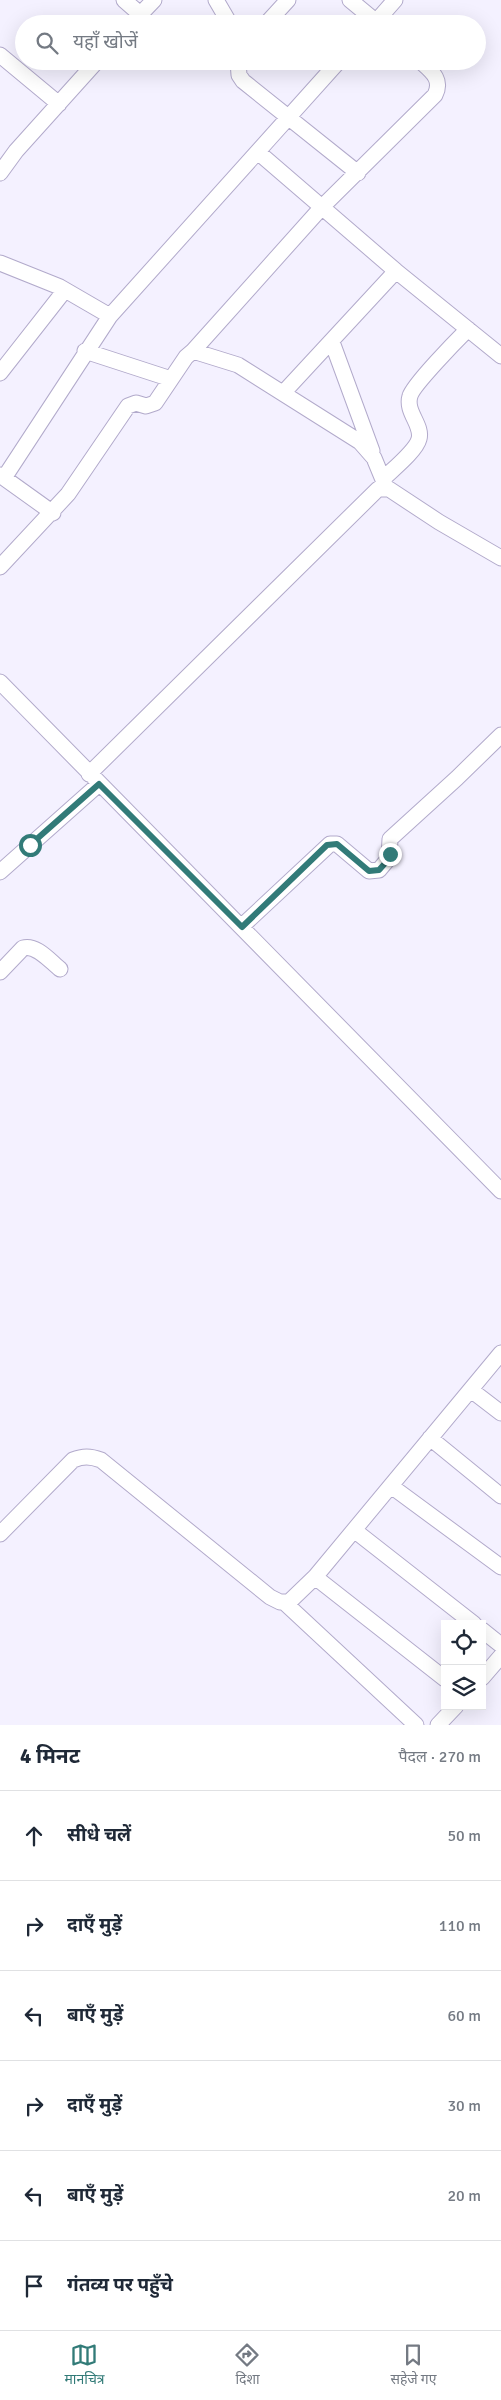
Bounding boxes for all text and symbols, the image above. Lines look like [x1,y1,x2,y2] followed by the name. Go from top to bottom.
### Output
[15,15,486,70] search box
[33,29,61,57] icon: search
[73,30,138,54] text: यहाँ खोजें
[19,834,42,857] route start
[379,843,402,866] route end
[441,1620,486,1710] map controls
[441,1620,486,1665] button: locate
[441,1665,486,1710] button: layers
[20,1743,80,1769] text: 4 मिनट
[398,1747,481,1767] text: पैदल · 270 m
[20,1822,48,1850] icon: ahead
[67,1823,131,1847] text: सीधे चलें
[447,1826,481,1846] text: 50 m
[20,1912,48,1940] icon: right
[67,1913,122,1937] text: दाएँ मुड़ें
[439,1916,481,1936] text: 110 m
[20,2002,48,2030] icon: left
[67,2003,123,2027] text: बाएँ मुड़ें
[447,2006,481,2026] text: 60 m
[20,2092,48,2120] icon: right
[67,2093,122,2117] text: दाएँ मुड़ें
[447,2096,481,2116] text: 30 m
[20,2182,48,2210] icon: left
[67,2183,123,2207] text: बाएँ मुड़ें
[447,2186,481,2206] text: 20 m
[20,2272,48,2300] icon: arrive
[67,2273,173,2297] text: गंतव्य पर पहुँचे
[64,2341,105,2390] tab: मानचित्र
[233,2341,261,2390] tab: दिशा
[390,2341,436,2390] tab: सहेजे गए

